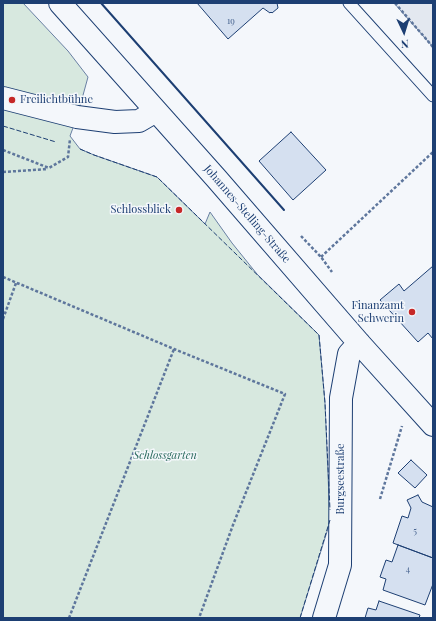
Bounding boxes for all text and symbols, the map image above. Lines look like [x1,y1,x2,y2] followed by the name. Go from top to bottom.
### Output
[384,12,424,52] north arrow
[227,16,235,26] house number: 19
[400,37,409,52] text: N
[20,93,93,107] place label: Freilichtbühne
[7,95,17,105] marker: Freilichtbühne
[201,162,293,266] street label: Johannes-Stelling-Straße
[111,203,171,217] place label: Schlossblick
[174,205,184,215] marker: Schlossblick
[352,299,404,325] place label: Finanzamt Schwerin
[407,307,417,317] marker: Finanzamt Schwerin
[334,443,348,515] street label: Burgseestraße
[133,449,197,463] park label: Schlossgarten
[413,526,417,536] house number: 5
[406,564,410,574] house number: 4

